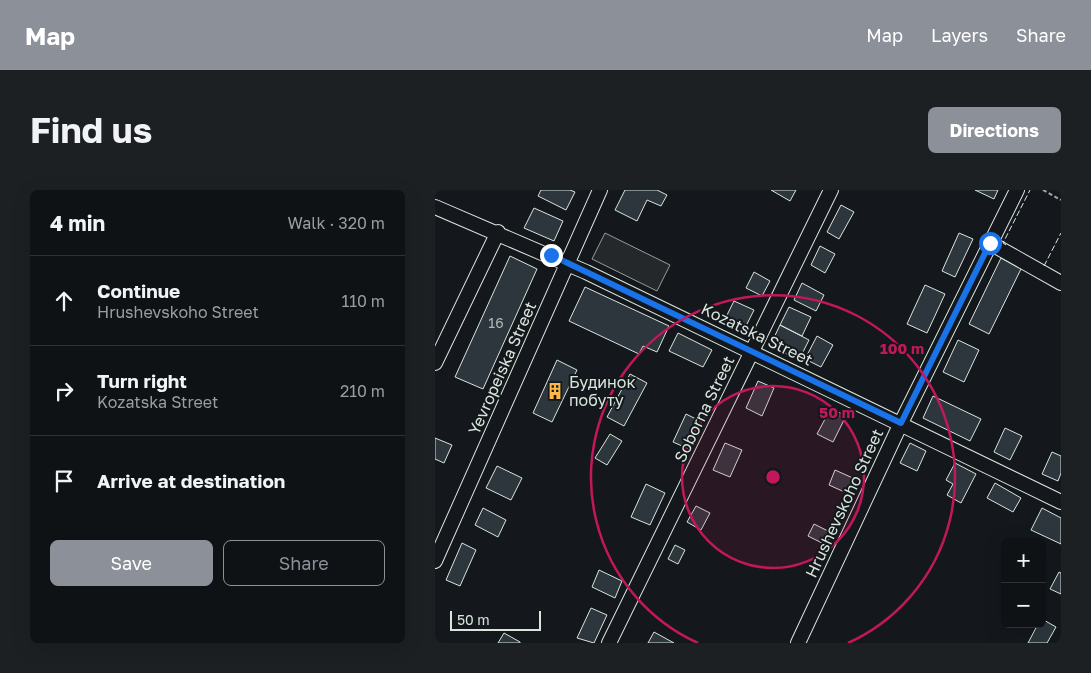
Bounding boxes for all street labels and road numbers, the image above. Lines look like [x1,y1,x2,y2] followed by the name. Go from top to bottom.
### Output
[464,298,540,438] street label: Yevropeiska Street
[698,298,816,370] street label: Kozatska Street
[670,353,738,465] street label: Soborna Street
[801,425,887,581] street label: Hrushevskoho Street

